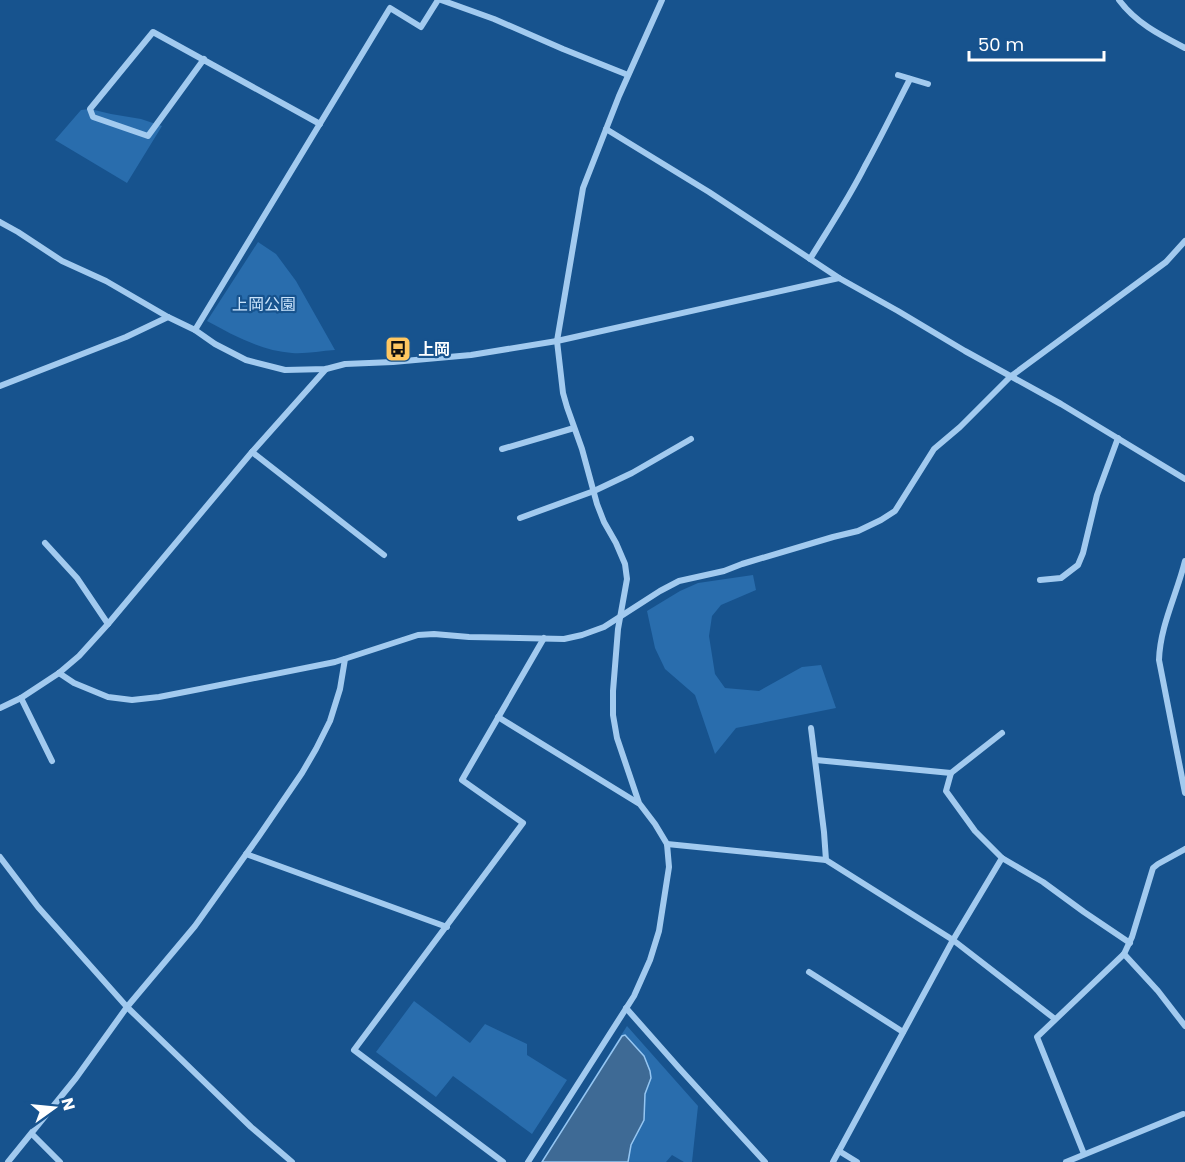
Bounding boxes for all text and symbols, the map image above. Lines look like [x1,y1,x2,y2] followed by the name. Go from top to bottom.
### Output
[969,24,1104,62] scale bar
[978,32,1024,57] text: 50 m
[232,293,296,316] park label: 上岡公園
[383,334,413,364] bus stop icon: 上岡
[418,338,450,361] place label: 上岡
[24,1078,84,1138] north arrow
[55,1095,81,1113] text: N

